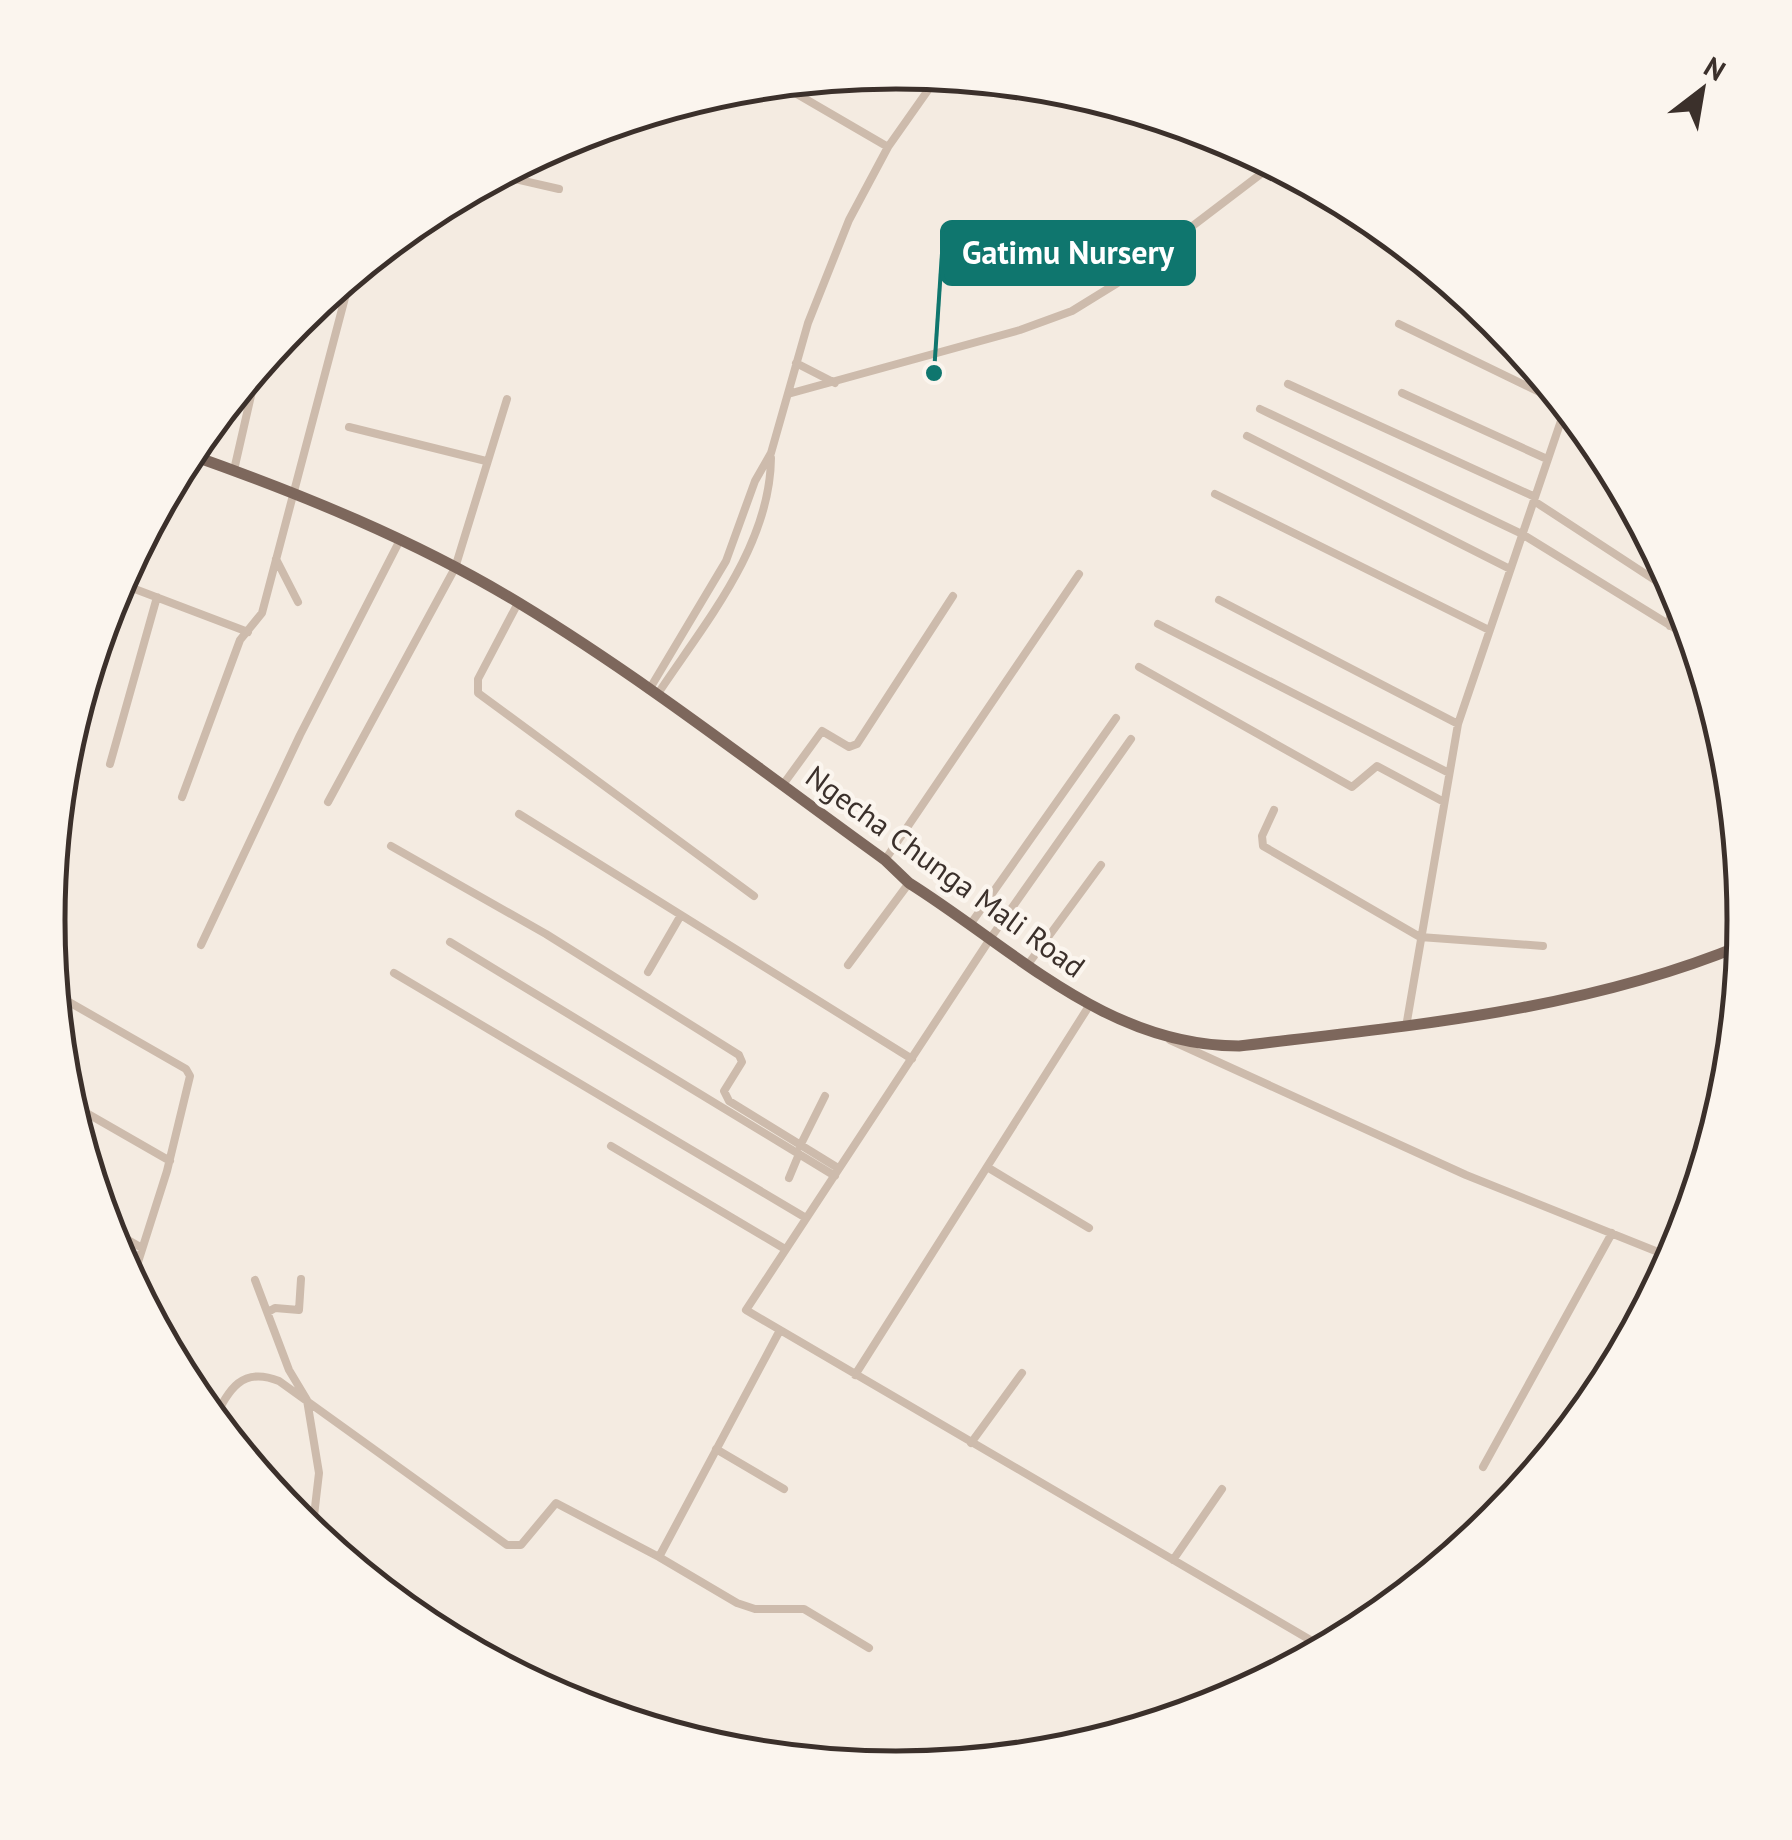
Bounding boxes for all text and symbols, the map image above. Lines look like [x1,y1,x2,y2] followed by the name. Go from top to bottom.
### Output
[1652,40,1752,140] north arrow
[1698,48,1733,89] text: N
[942,222,1194,284] callout: Gatimu Nursery
[962,231,1175,273] text: Gatimu Nursery
[798,756,1093,985] street label: Ngecha Chunga Mali Road

